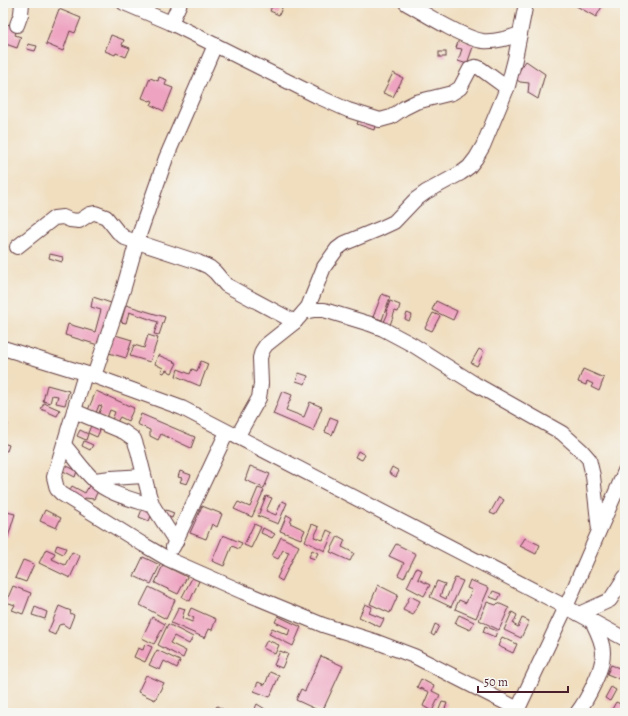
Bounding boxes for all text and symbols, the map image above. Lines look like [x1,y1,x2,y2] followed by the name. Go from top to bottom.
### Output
[478,668,568,694] scale bar
[484,674,508,690] text: 50 m

